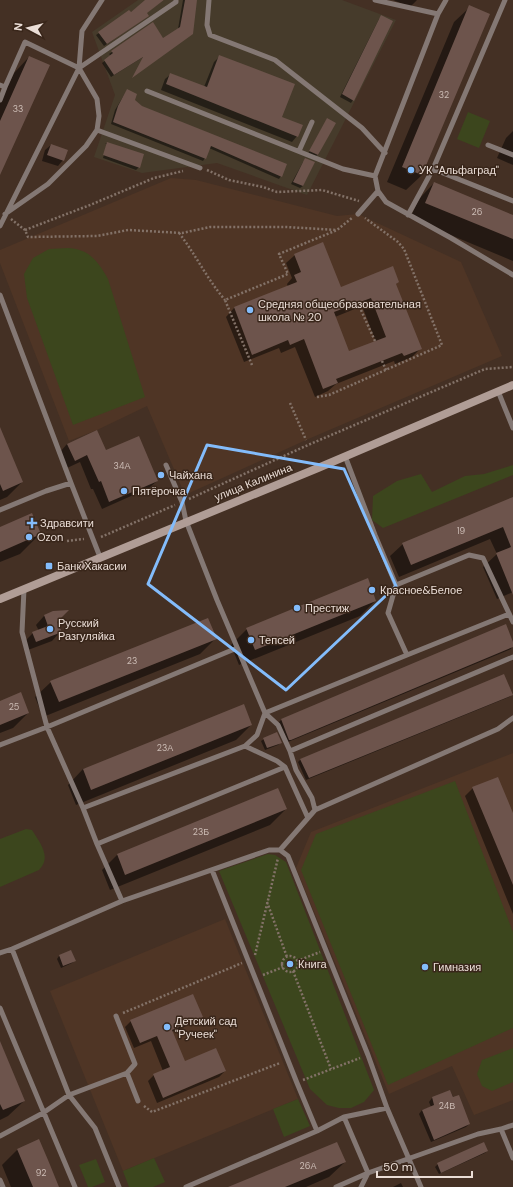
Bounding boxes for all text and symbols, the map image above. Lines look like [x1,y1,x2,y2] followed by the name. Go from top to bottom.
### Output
[8,8,48,48] north arrow
[11,22,26,32] text: N
[439,89,449,101] house number: 32
[13,103,23,115] house number: 33
[419,163,499,177] place label: УК "Альфаград"
[406,165,416,175] marker: УК "Альфаград"
[472,206,483,218] house number: 26
[258,297,421,324] place label: Средняя общеобразовательная школа № 20
[245,305,255,315] marker: Средняя общеобразовательная школа № 20
[114,460,130,472] house number: 34А
[212,460,295,504] street label: улица Калинина
[169,468,213,482] place label: Чайхана
[156,470,166,480] marker: Чайхана
[132,484,187,498] place label: Пятёрочка
[119,486,129,496] marker: Пятёрочка
[40,516,94,530] place label: Здравсити
[27,518,37,528] marker: Здравсити
[457,525,466,537] house number: 19
[37,530,63,544] place label: Ozon
[24,532,34,542] marker: Ozon
[57,559,127,573] place label: Банк Хакасии
[44,561,54,571] marker: Банк Хакасии
[380,583,462,597] place label: Красное&Белое
[367,585,377,595] marker: Красное&Белое
[305,601,350,615] place label: Престиж
[292,603,302,613] marker: Престиж
[58,616,116,643] place label: Русский Разгуляйка
[45,624,55,634] marker: Русский Разгуляйка
[259,633,295,647] place label: Тепсей
[246,635,256,645] marker: Тепсей
[127,655,137,667] house number: 23
[9,701,19,713] house number: 25
[157,742,173,754] house number: 23А
[193,826,209,838] house number: 23Б
[298,957,327,971] place label: Книга
[285,959,295,969] marker: Книга
[433,960,481,974] place label: Гимназия
[420,962,430,972] marker: Гимназия
[175,1014,237,1041] place label: Детский сад "Ручеек"
[162,1022,172,1032] marker: Детский сад "Ручеек"
[439,1100,455,1112] house number: 24В
[377,1153,472,1179] scale bar
[383,1159,412,1175] text: 50 m
[300,1160,316,1172] house number: 26А
[36,1167,46,1179] house number: 92

